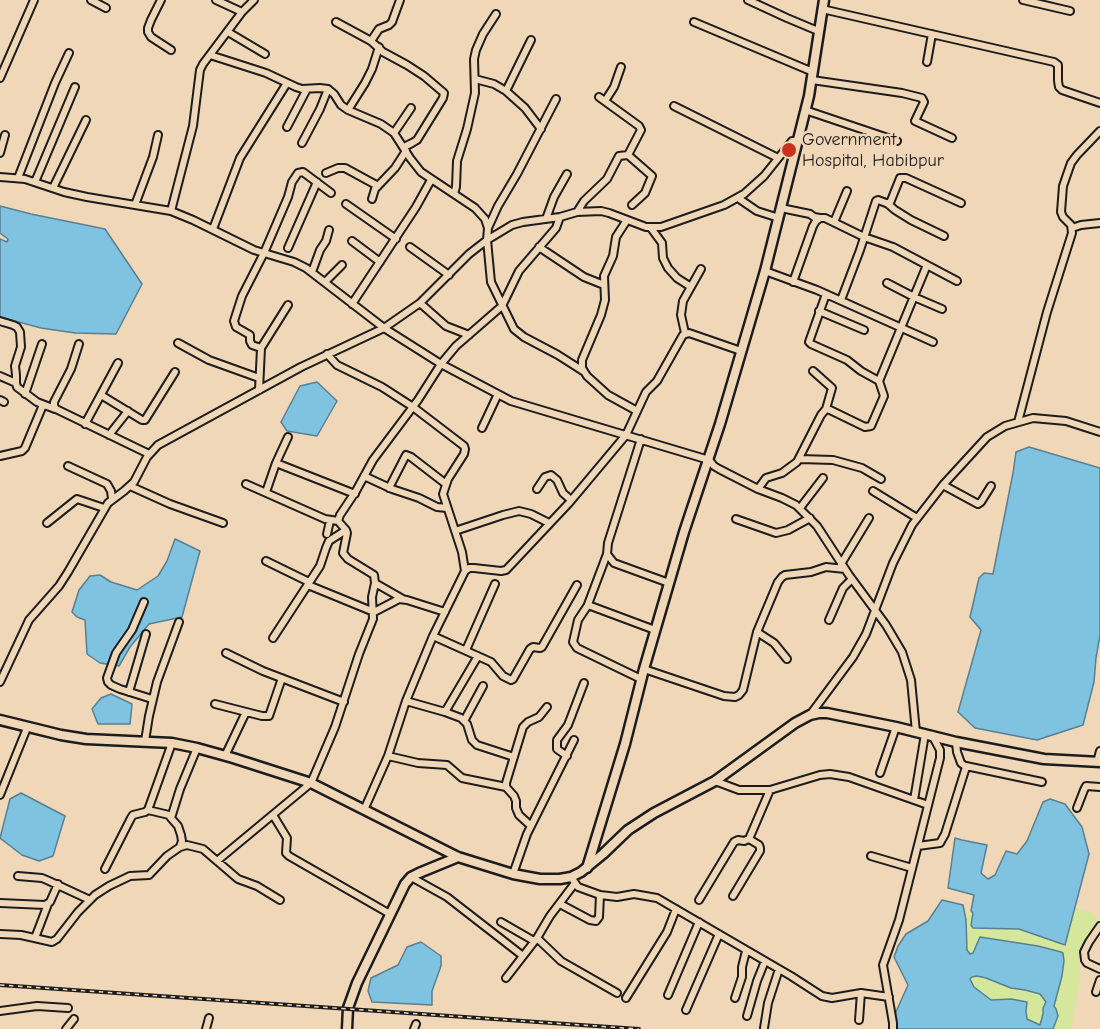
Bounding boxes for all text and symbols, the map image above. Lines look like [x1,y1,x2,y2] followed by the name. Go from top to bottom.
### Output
[802,129,944,172] place label: Government Hospital, Habibpur
[780,141,798,159] marker: Government Hospital, Habibpur

